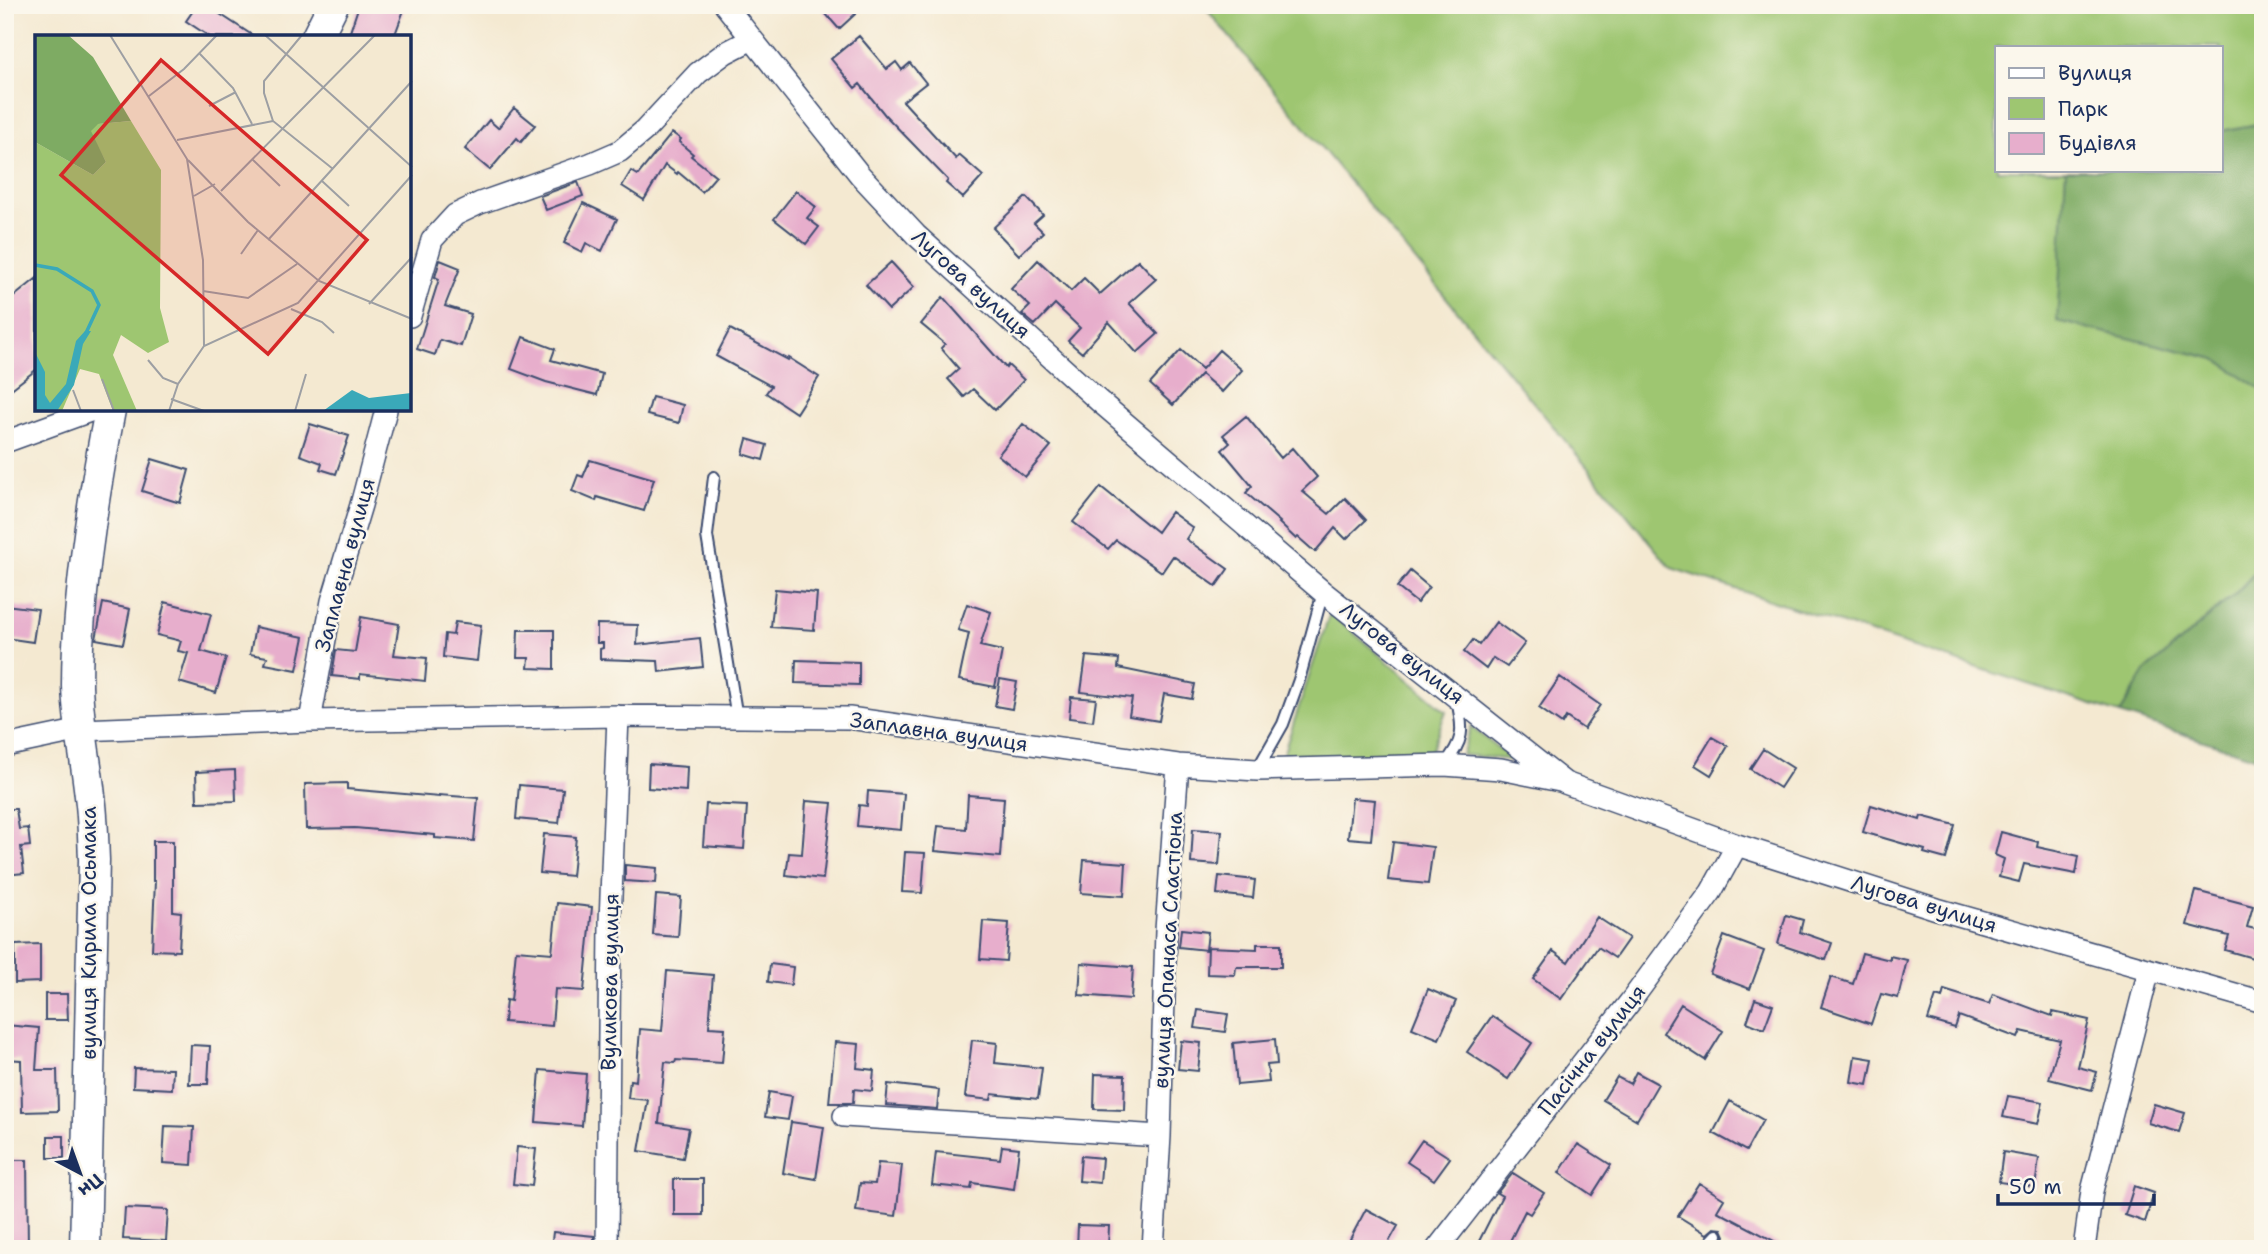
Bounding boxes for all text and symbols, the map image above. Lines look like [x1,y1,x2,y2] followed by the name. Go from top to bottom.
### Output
[35,35,411,411] inset map
[1995,46,2222,172] legend
[2058,59,2132,87] text: Вулиця
[2058,95,2108,123] text: Парк
[2058,129,2137,157] text: Будівля
[905,223,1037,345] street label: Лугова вулиця
[308,475,382,655] street label: Заплавна вулиця
[1334,595,1470,711] street label: Лугова вулиця
[848,706,1030,758] street label: Заплавна вулиця
[75,806,103,1060] street label: вулиця Кирила Осьмака
[1147,811,1189,1089] street label: вулиця Опанаса Сластіона
[1848,869,2000,939] street label: Лугова вулиця
[594,893,626,1071] street label: Вуликова вулиця
[1532,979,1652,1121] street label: Пасічна вулиця
[46,1138,116,1208] north arrow
[1998,1163,2154,1207] scale bar
[73,1168,109,1203] text: Пн
[2009,1173,2062,1201] text: 50 m

